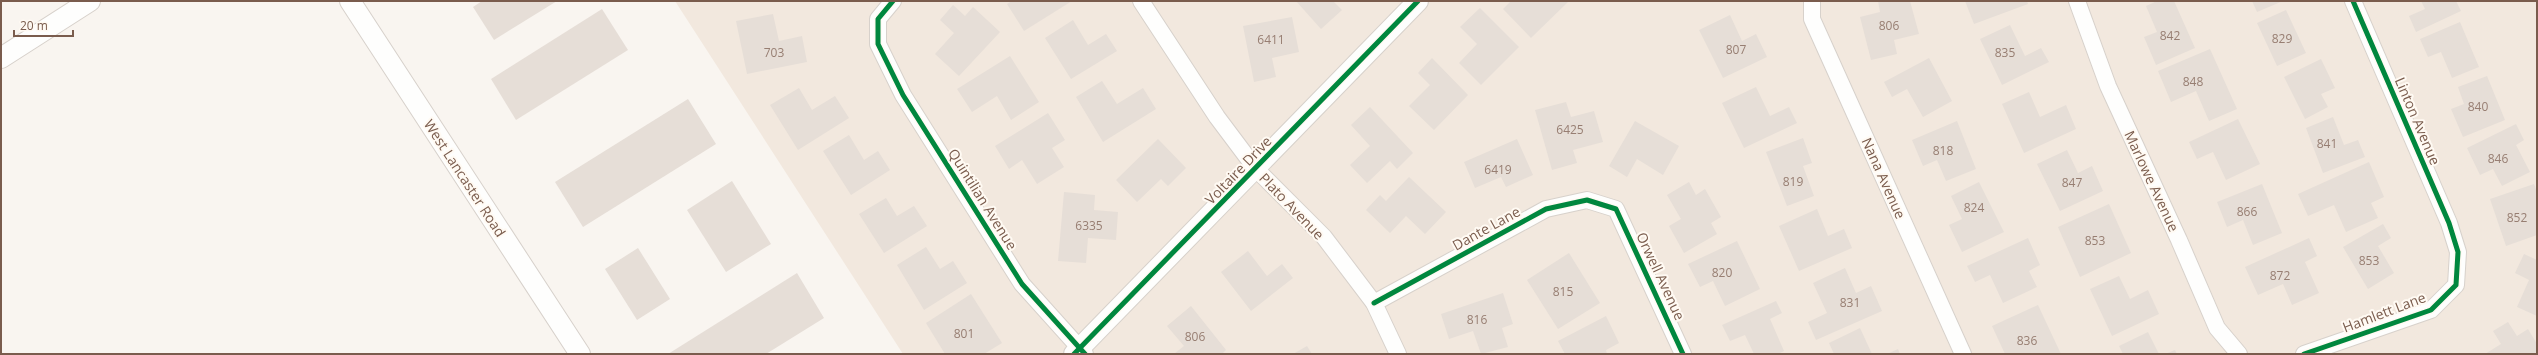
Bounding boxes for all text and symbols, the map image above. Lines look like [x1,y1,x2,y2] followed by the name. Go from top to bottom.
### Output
[14,12,73,38] scale bar
[20,17,48,34] text: 20 m
[1879,17,1899,34] house number: 806
[2160,27,2180,44] house number: 842
[2272,30,2292,47] house number: 829
[1257,31,1285,48] house number: 6411
[1726,41,1746,58] house number: 807
[764,44,784,61] house number: 703
[1995,44,2015,61] house number: 835
[2183,73,2203,90] house number: 848
[2391,74,2445,168] street label: Linton Avenue
[2468,98,2488,115] house number: 840
[420,116,510,240] street label: West Lancaster Road
[1556,121,1584,138] house number: 6425
[2120,128,2184,235] street label: Marlowe Avenue
[1201,132,1276,208] street label: Voltaire Drive
[1858,134,1910,222] street label: Nana Avenue
[2317,135,2337,152] house number: 841
[1933,142,1953,159] house number: 818
[944,145,1022,253] street label: Quintilian Avenue
[2488,150,2508,167] house number: 846
[1484,161,1512,178] house number: 6419
[1255,169,1329,243] street label: Plato Avenue
[1783,173,1803,190] house number: 819
[2062,174,2082,191] house number: 847
[1964,199,1984,216] house number: 824
[1449,202,1523,254] street label: Dante Lane
[2237,203,2257,220] house number: 866
[2507,209,2527,226] house number: 852
[1075,217,1103,234] house number: 6335
[1632,229,1690,323] street label: Orwell Avenue
[2085,232,2105,249] house number: 853
[2359,252,2379,269] house number: 853
[1712,264,1732,281] house number: 820
[2270,267,2290,284] house number: 872
[1553,283,1573,300] house number: 815
[2340,287,2428,337] street label: Hamlett Lane
[1840,294,1860,311] house number: 831
[1467,311,1487,328] house number: 816
[954,325,974,342] house number: 801
[1185,328,1205,345] house number: 806
[2017,332,2037,349] house number: 836

